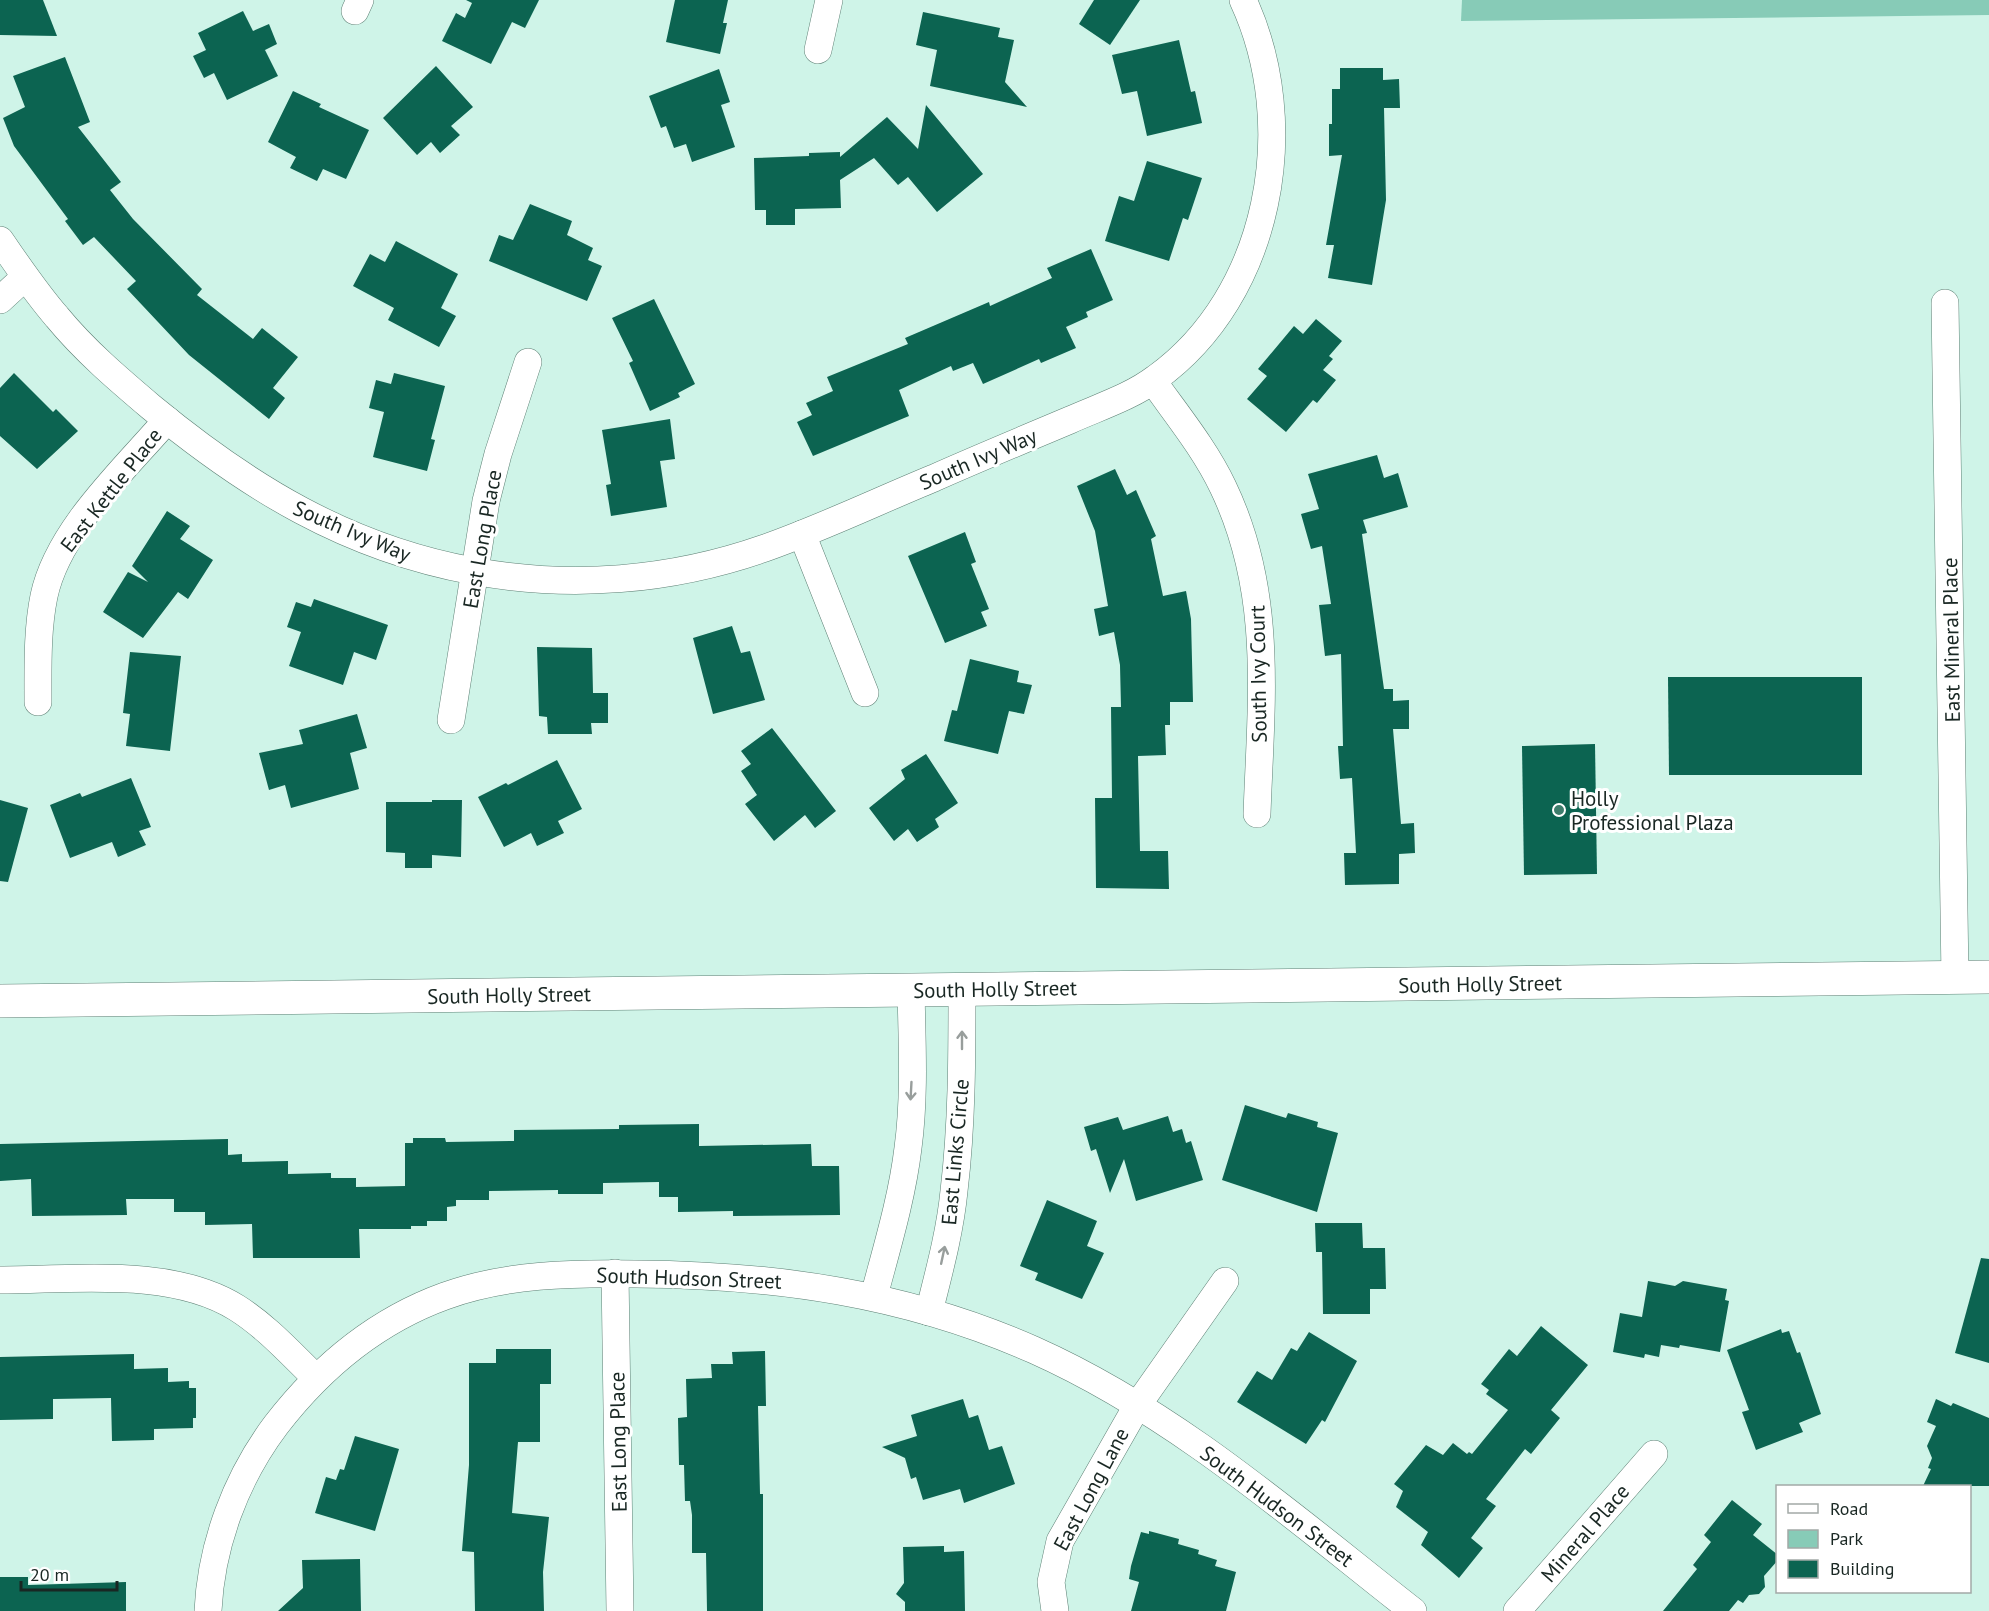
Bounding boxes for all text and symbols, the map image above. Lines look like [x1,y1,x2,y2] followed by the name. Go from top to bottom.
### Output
[54,422,168,558] street label: East Kettle Place
[915,422,1041,496] street label: South Ivy Way
[457,468,507,610] street label: East Long Place
[289,494,415,568] street label: South Ivy Way
[1936,557,1966,723] street label: East Mineral Place
[1243,605,1273,743] street label: South Ivy Court
[1571,785,1734,836] place label: Holly Professional Plaza
[1552,803,1566,817] marker: Holly Professional Plaza
[1398,969,1562,999] street label: South Holly Street
[913,974,1077,1004] street label: South Holly Street
[427,980,591,1010] street label: South Holly Street
[956,1031,968,1051] one-way arrow
[935,1078,975,1226] street label: East Links Circle
[906,1080,917,1100] one-way arrow
[938,1246,949,1265] one-way arrow
[596,1261,782,1295] street label: South Hudson Street
[603,1372,633,1512] street label: East Long Place
[1047,1423,1135,1555] street label: East Long Lane
[1195,1439,1359,1573] street label: South Hudson Street
[1535,1478,1635,1588] street label: Mineral Place
[1776,1485,1971,1593] legend
[1830,1497,1868,1520] text: Road
[1830,1527,1863,1550] text: Park
[21,1554,117,1592] scale bar
[1830,1557,1894,1580] text: Building
[30,1563,69,1586] text: 20 m

